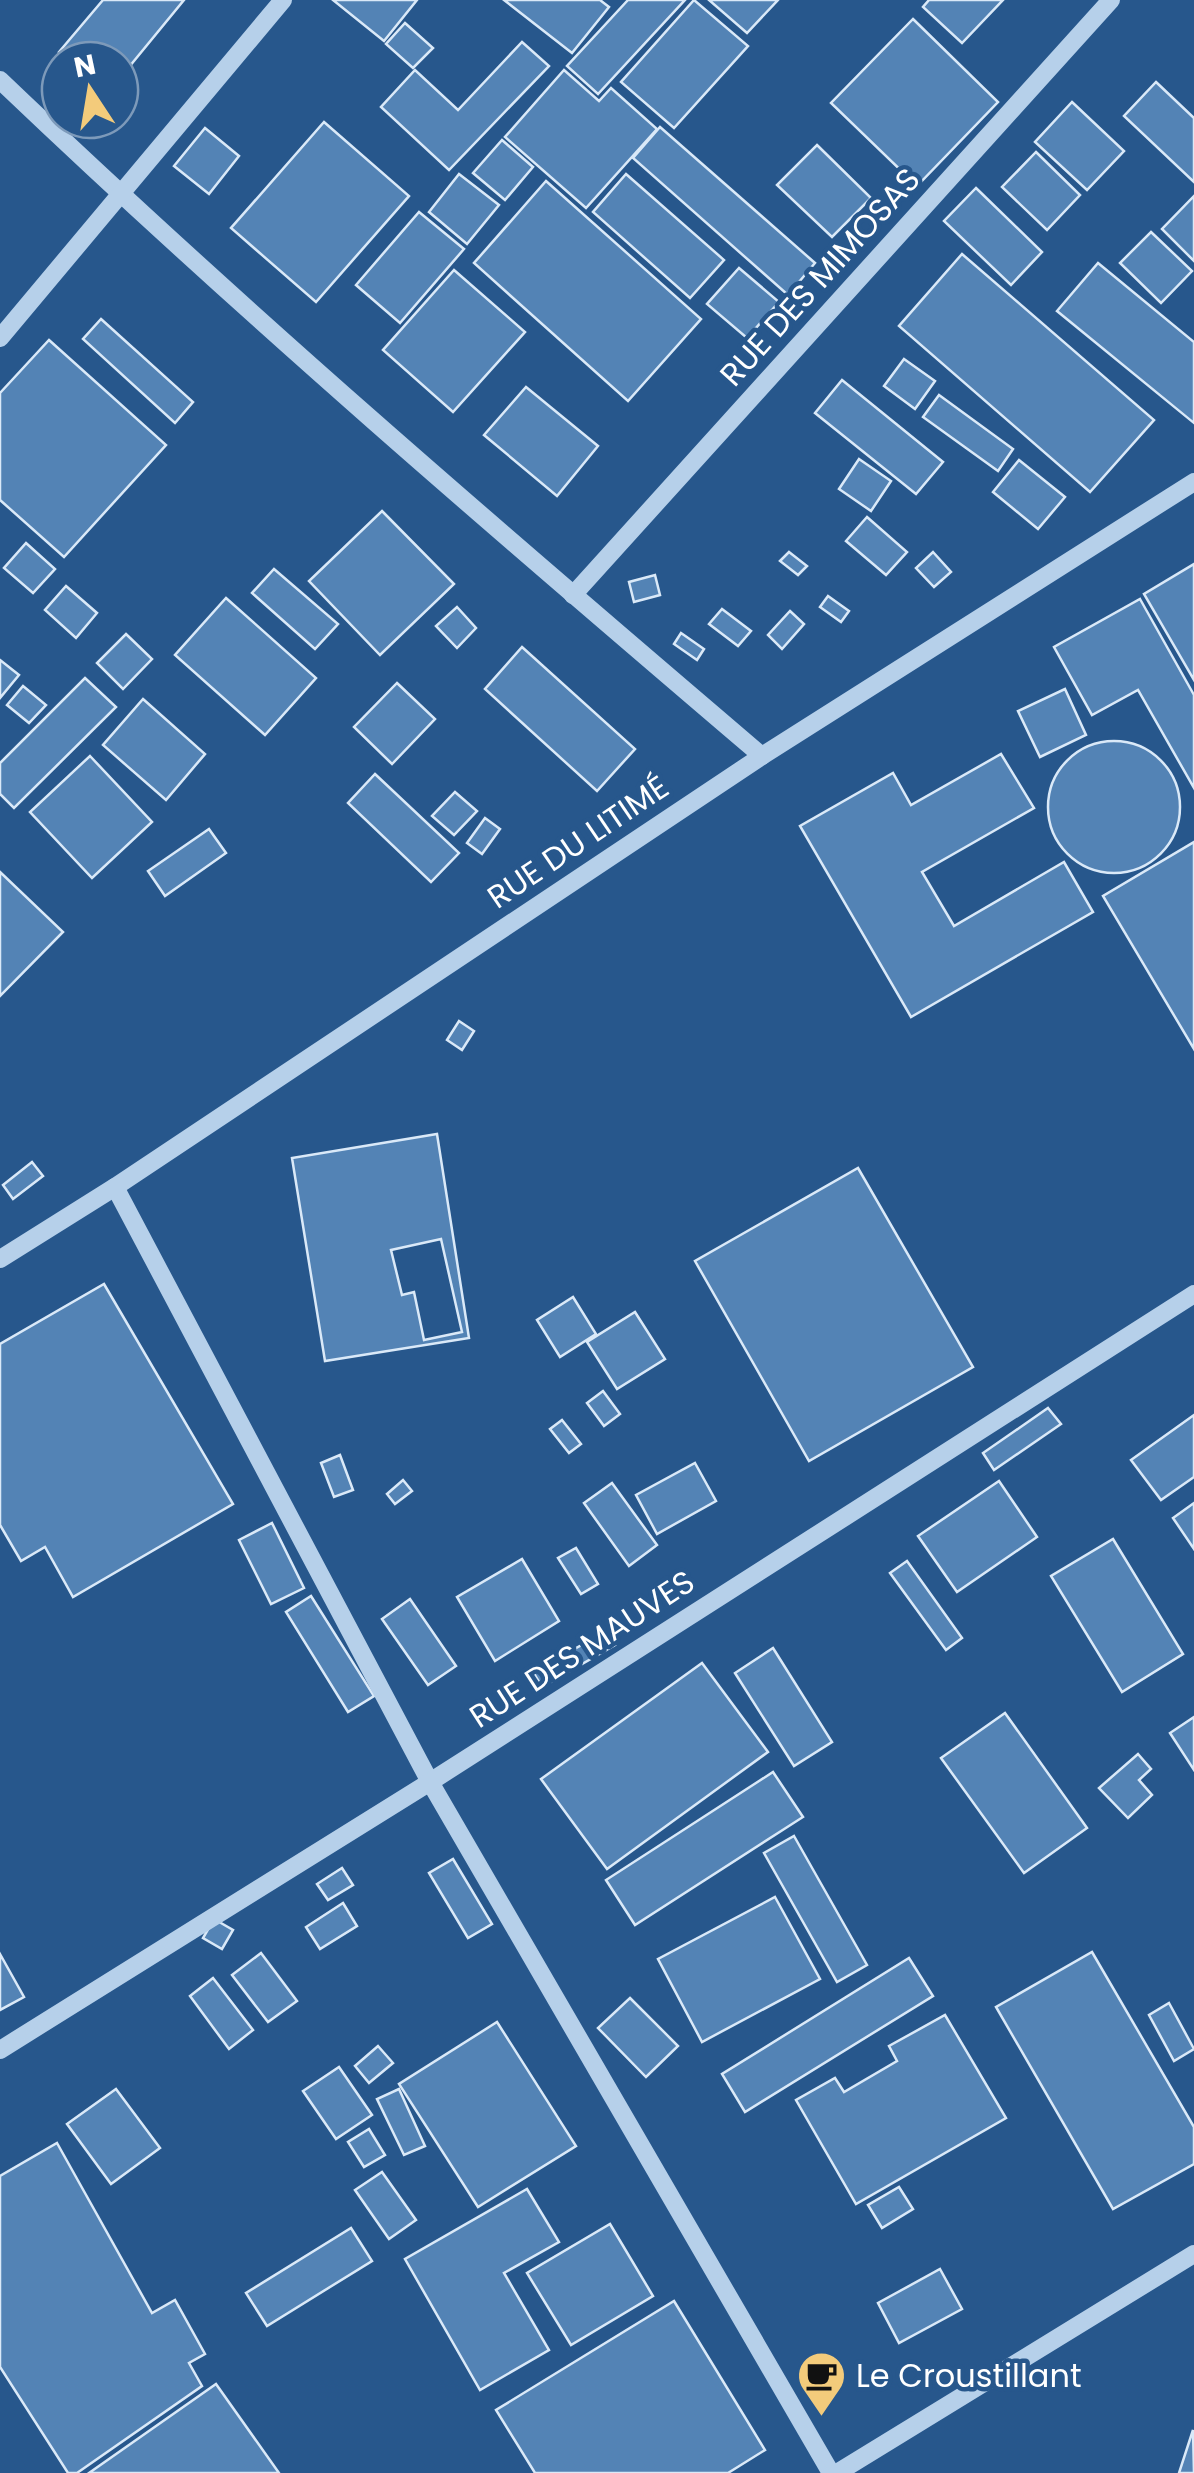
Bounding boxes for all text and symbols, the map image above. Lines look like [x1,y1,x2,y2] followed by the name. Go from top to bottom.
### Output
[40,40,140,140] north arrow
[71,45,99,87] text: N
[709,158,930,396] street label: RUE DES MIMOSAS
[478,764,677,919] street label: RUE DU LITIMÉ
[460,1559,703,1738] street label: RUE DES MAUVES
[795,2350,847,2418] cafe icon: Le Croustillant
[856,2353,1082,2398] place label: Le Croustillant

